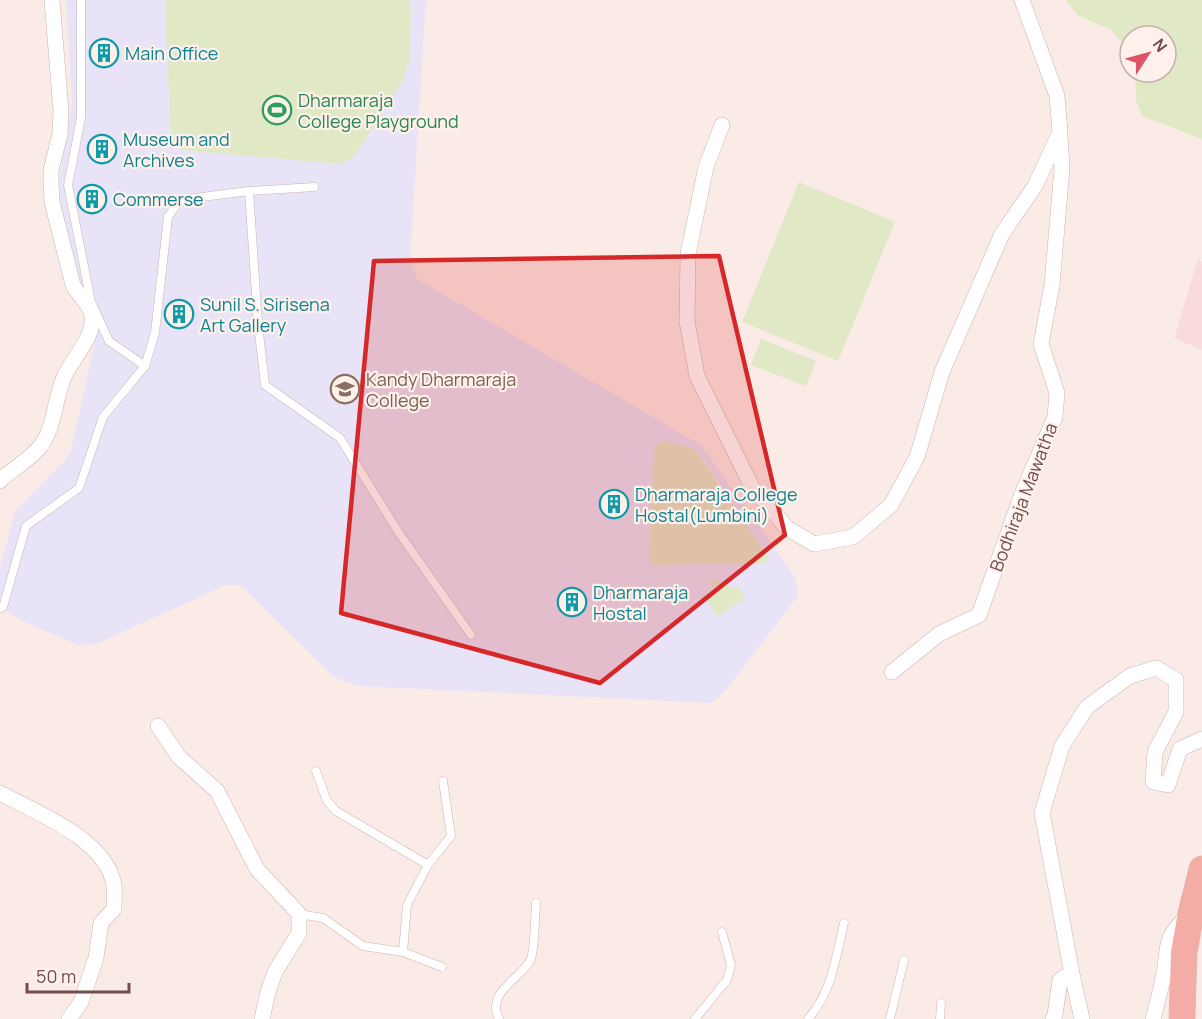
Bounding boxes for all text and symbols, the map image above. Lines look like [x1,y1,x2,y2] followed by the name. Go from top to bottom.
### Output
[1118,24,1178,84] north arrow
[1148,34,1172,56] text: N
[88,37,120,69] building icon: Main Office
[125,41,218,65] place label: Main Office
[298,88,459,133] place label: Dharmaraja College Playground
[261,94,293,126] sports icon: Dharmaraja College Playground
[123,127,230,172] place label: Museum and Archives
[86,133,118,165] building icon: Museum and Archives
[76,183,108,215] building icon: Commerse
[113,187,204,211] place label: Commerse
[200,292,330,337] place label: Sunil S. Sirisena Art Gallery
[163,298,195,330] building icon: Sunil S. Sirisena Art Gallery
[366,367,516,412] place label: Kandy Dharmaraja College
[329,373,361,405] school or university icon: Kandy Dharmaraja College
[984,419,1062,575] street label: Bodhiraja Mawatha
[635,482,797,527] place label: Dharmaraja College Hostal(Lumbini)
[598,488,630,520] building icon: Dharmaraja College Hostal(Lumbini)
[593,580,688,625] place label: Dharmaraja Hostal
[556,586,588,618] building icon: Dharmaraja Hostal
[27,956,129,994] scale bar
[36,964,76,988] text: 50 m

